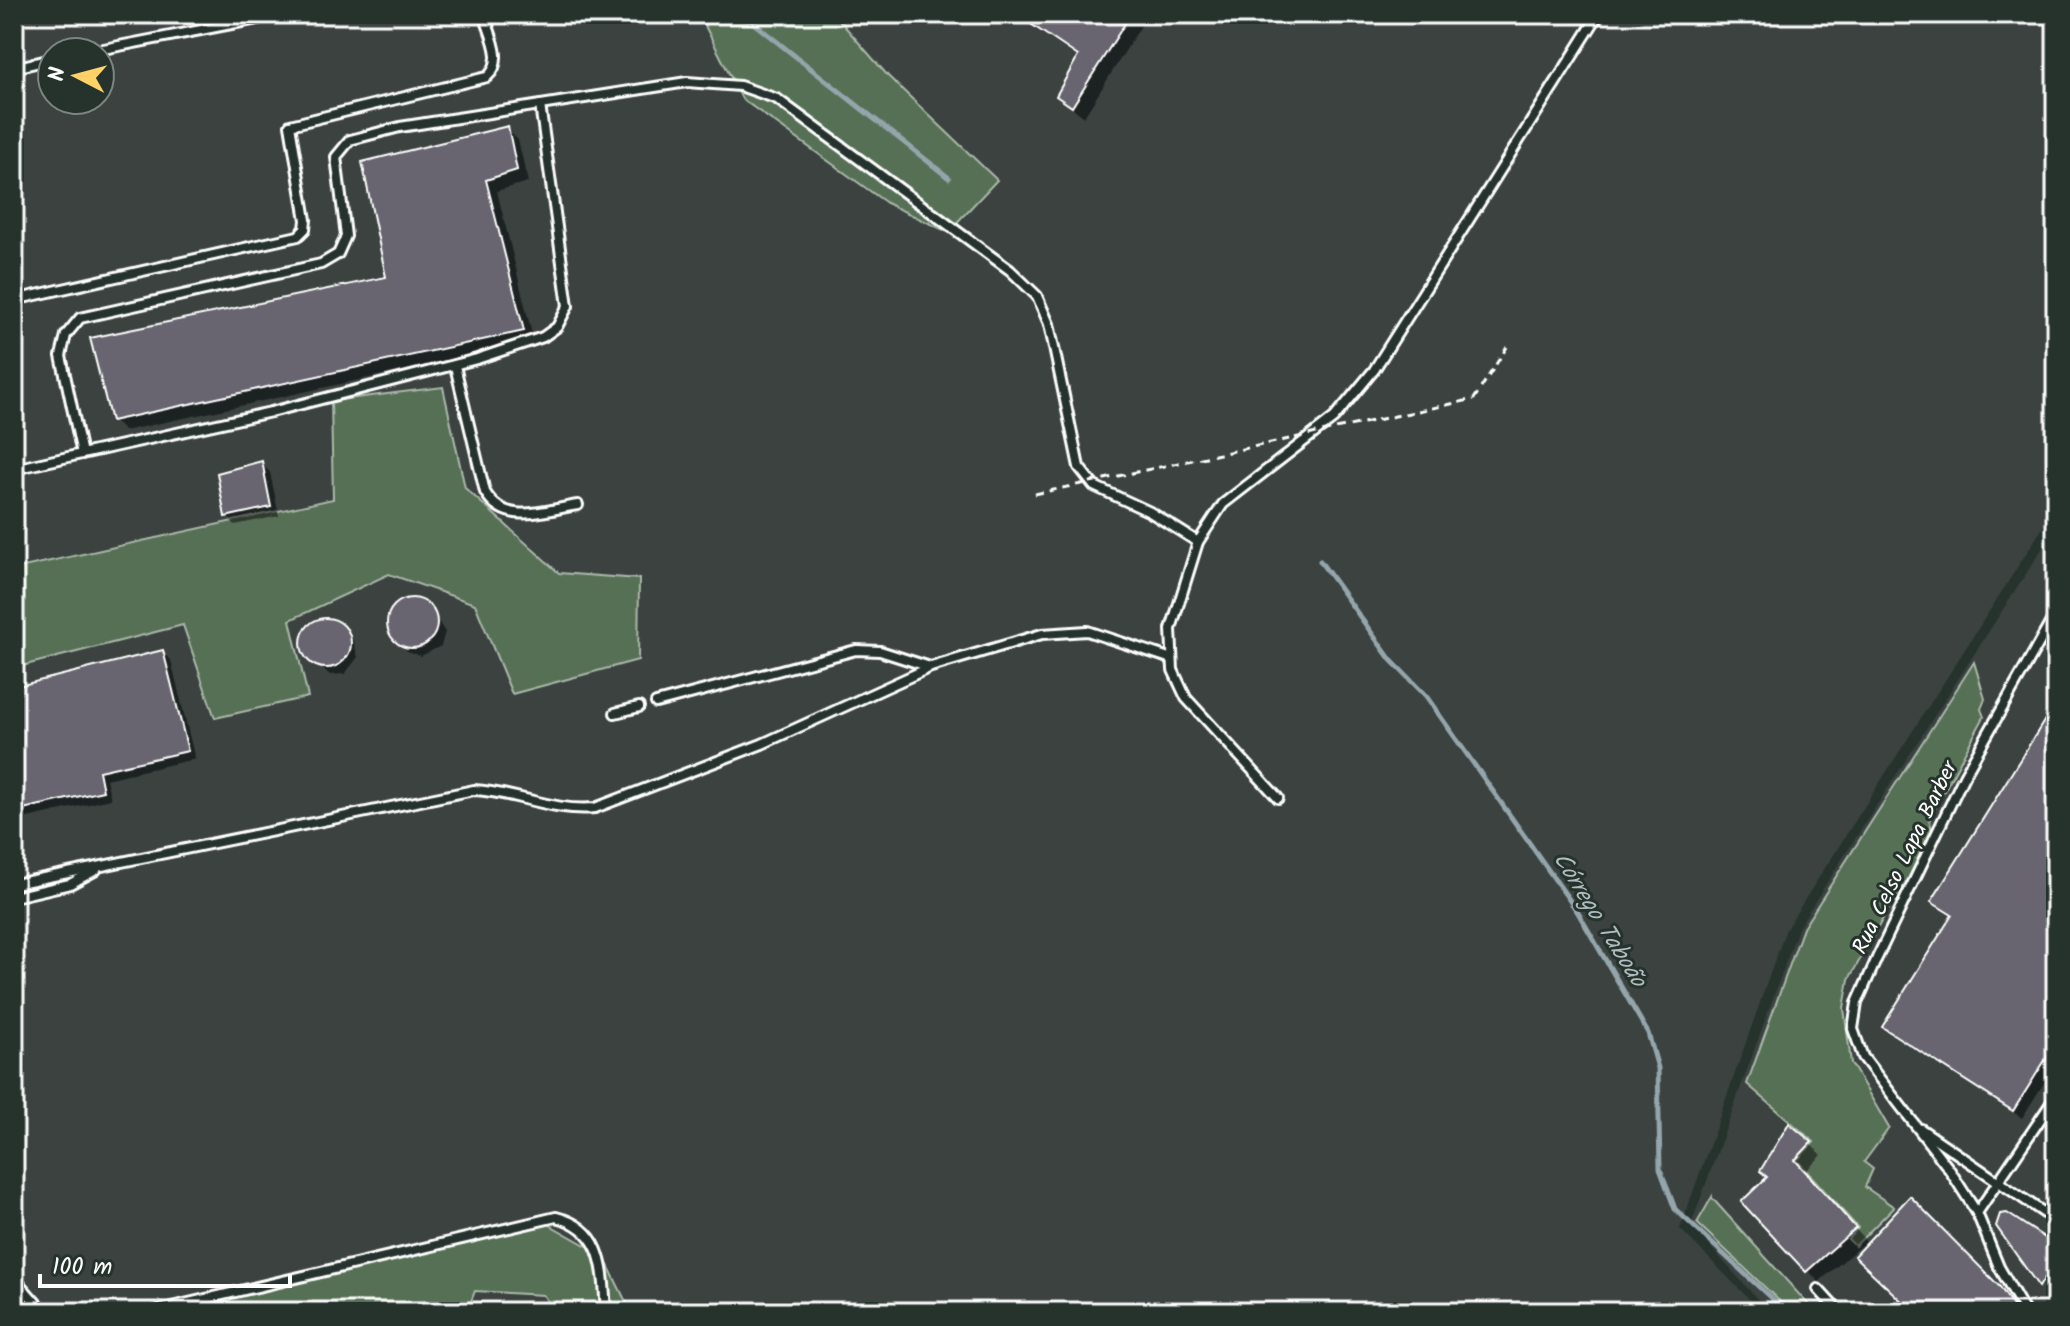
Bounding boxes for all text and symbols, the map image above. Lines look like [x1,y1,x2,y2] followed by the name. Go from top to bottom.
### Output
[36,36,116,116] north arrow
[40,65,77,83] text: N
[1844,754,1969,961] street label: Rua Celso Lapa Barber
[1542,845,1657,997] water label: Córrego Taboão
[40,1238,290,1288] scale bar
[52,1248,112,1287] text: 100 m

